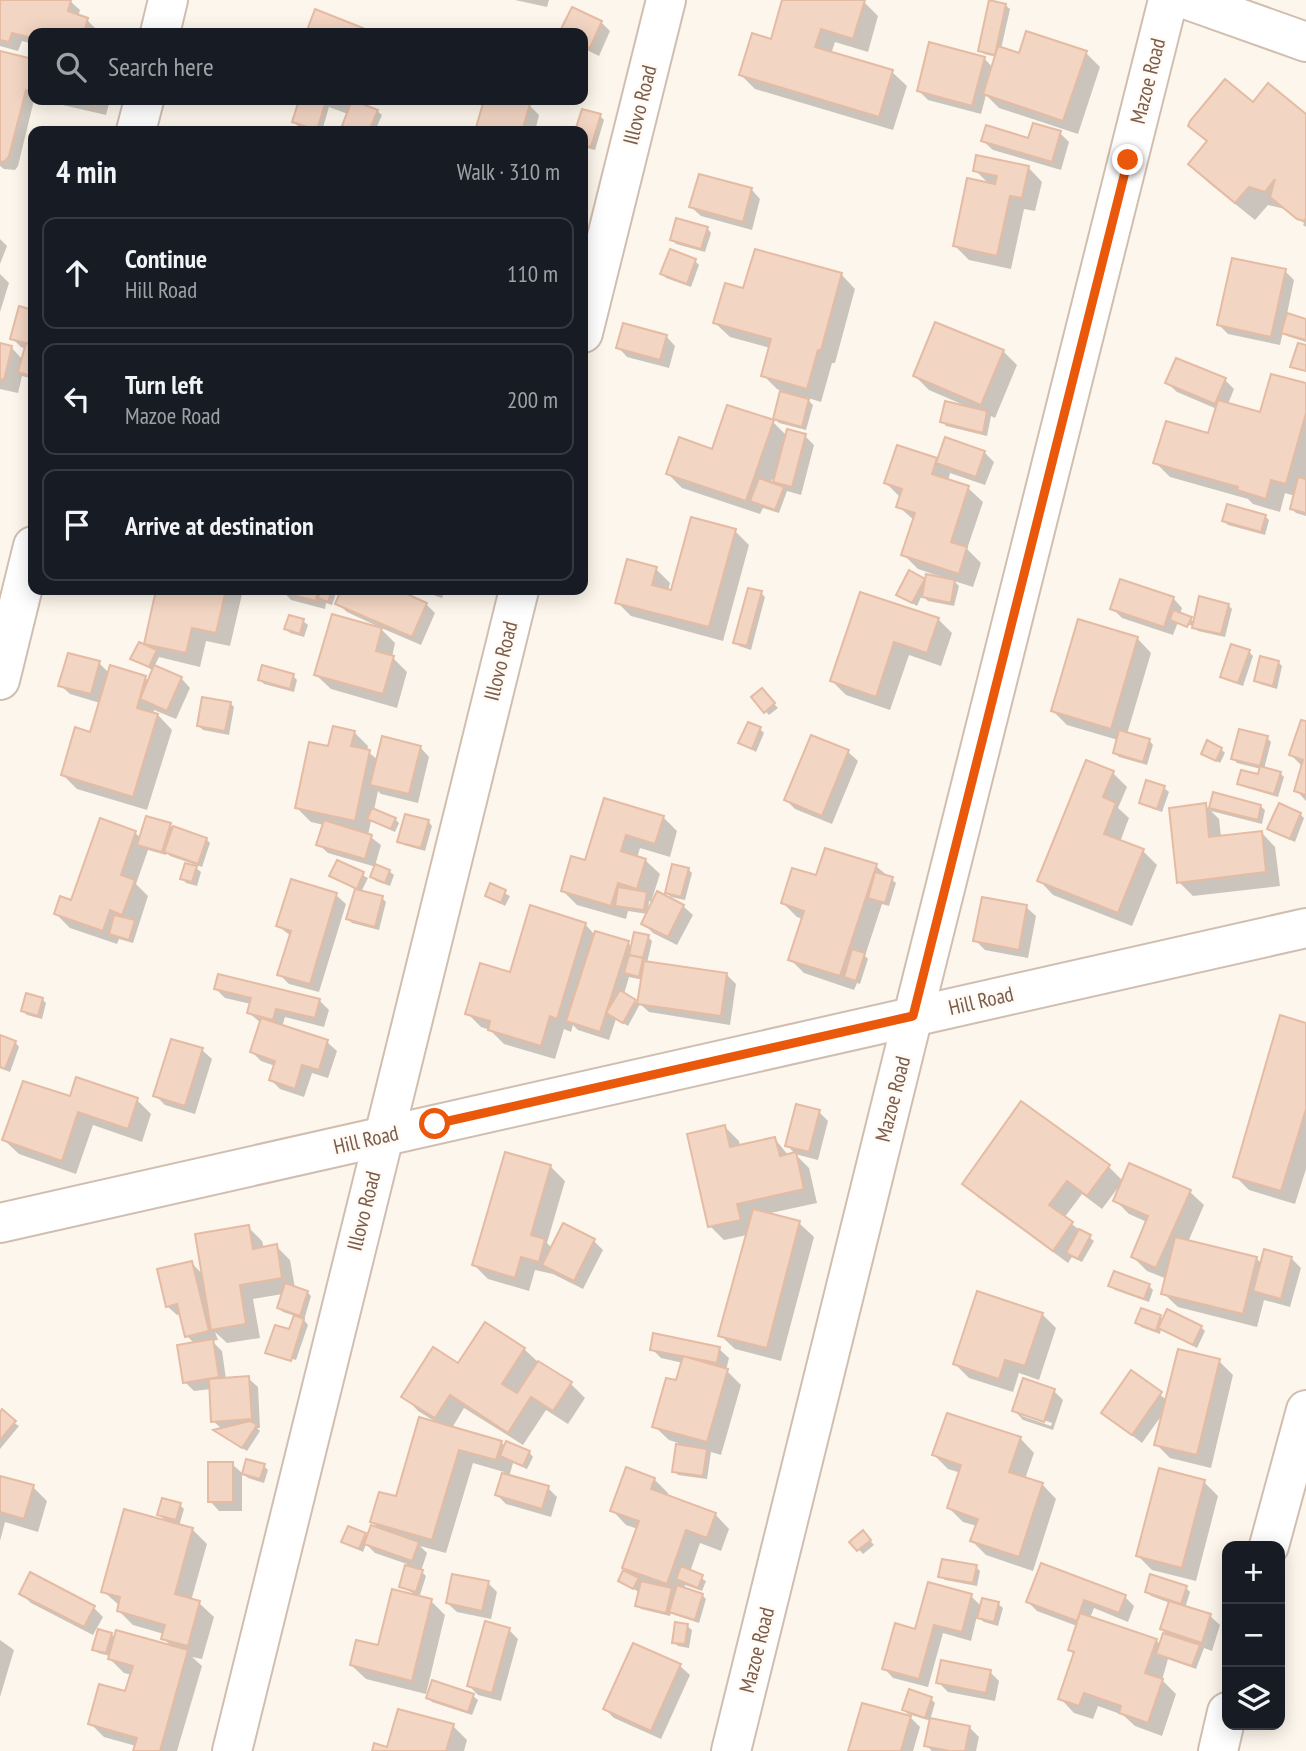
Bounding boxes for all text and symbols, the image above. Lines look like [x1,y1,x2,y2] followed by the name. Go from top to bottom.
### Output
[28,28,588,105] search box
[1124,35,1171,126] street label: Mazoe Road
[52,48,90,86] icon: search
[108,50,214,83] text: Search here
[617,62,662,147] street label: Illovo Road
[1112,144,1143,175] route end
[56,152,117,191] text: 4 min
[457,157,560,186] text: Walk · 310 m
[125,242,207,275] text: Continue
[58,254,96,292] icon: ahead
[507,259,558,288] text: 110 m
[125,275,197,304] text: Hill Road
[125,368,203,401] text: Turn left
[58,380,96,418] icon: left
[507,385,558,414] text: 200 m
[125,401,220,430] text: Mazoe Road
[58,506,96,544] icon: arrive
[125,509,314,542] text: Arrive at destination
[478,618,523,703] street label: Illovo Road
[946,980,1016,1021] street label: Hill Road
[869,1053,916,1144] street label: Mazoe Road
[419,1108,450,1139] route start
[331,1119,401,1160] street label: Hill Road
[341,1168,386,1253] street label: Illovo Road
[1222,1541,1285,1730] map controls
[1222,1541,1285,1604] button: +
[733,1604,780,1695] street label: Mazoe Road
[1222,1604,1285,1667] button: −
[1222,1667,1285,1730] button: layers

